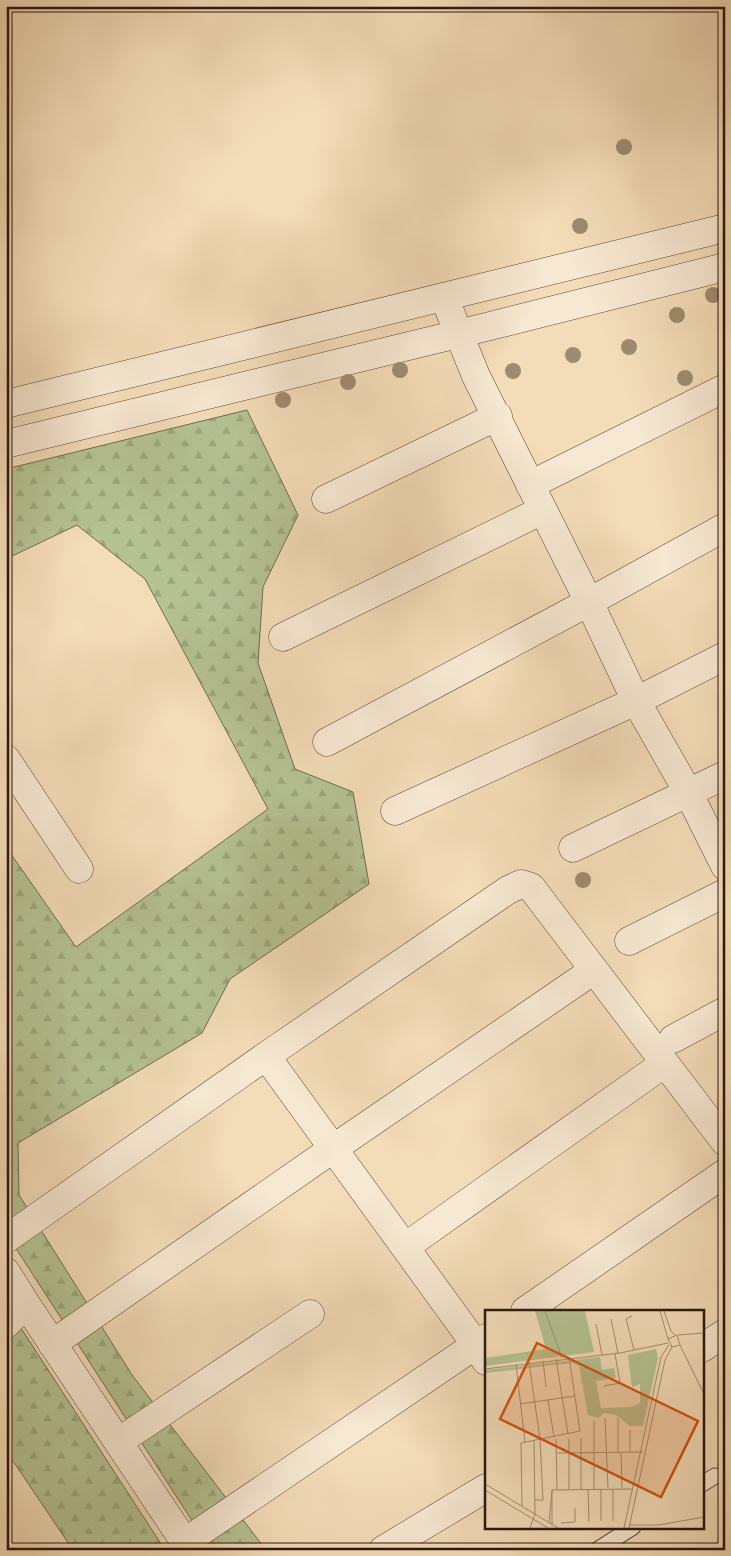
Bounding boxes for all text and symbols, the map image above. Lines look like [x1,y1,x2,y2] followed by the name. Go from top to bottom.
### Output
[485,1310,704,1528] inset map

